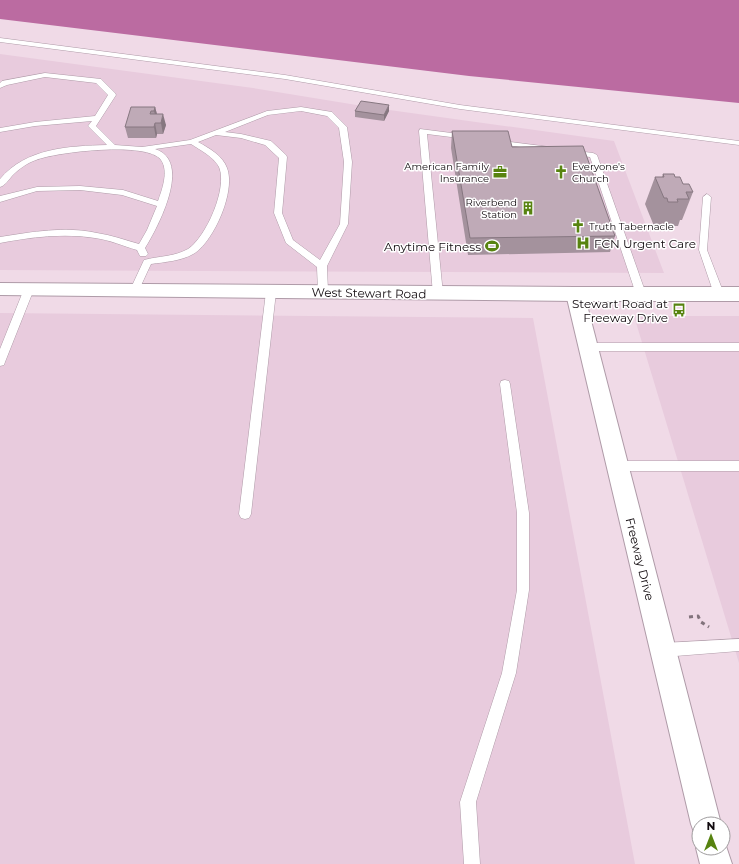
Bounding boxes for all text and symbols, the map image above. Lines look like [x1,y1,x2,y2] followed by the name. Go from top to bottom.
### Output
[404,160,490,185] place label: American Family Insurance
[572,160,625,185] place label: Everyone's Church
[492,164,508,180] office icon: American Family Insurance
[553,164,569,180] church icon: Everyone's Church
[465,196,517,221] place label: Riverbend Station
[520,200,536,216] building icon: Riverbend Station
[570,218,586,234] church icon: Truth Tabernacle
[589,220,674,233] place label: Truth Tabernacle
[575,235,591,251] hospital icon: FCN Urgent Care
[594,236,696,251] place label: FCN Urgent Care
[484,238,500,254] sports icon: Anytime Fitness
[384,239,481,254] place label: Anytime Fitness
[312,284,426,302] street label: West Stewart Road
[572,296,668,325] place label: Stewart Road at Freeway Drive
[671,302,687,318] bus stop icon: Stewart Road at Freeway Drive
[622,516,658,602] street label: Freeway Drive
[691,816,731,856] north arrow
[707,819,715,833] text: N

